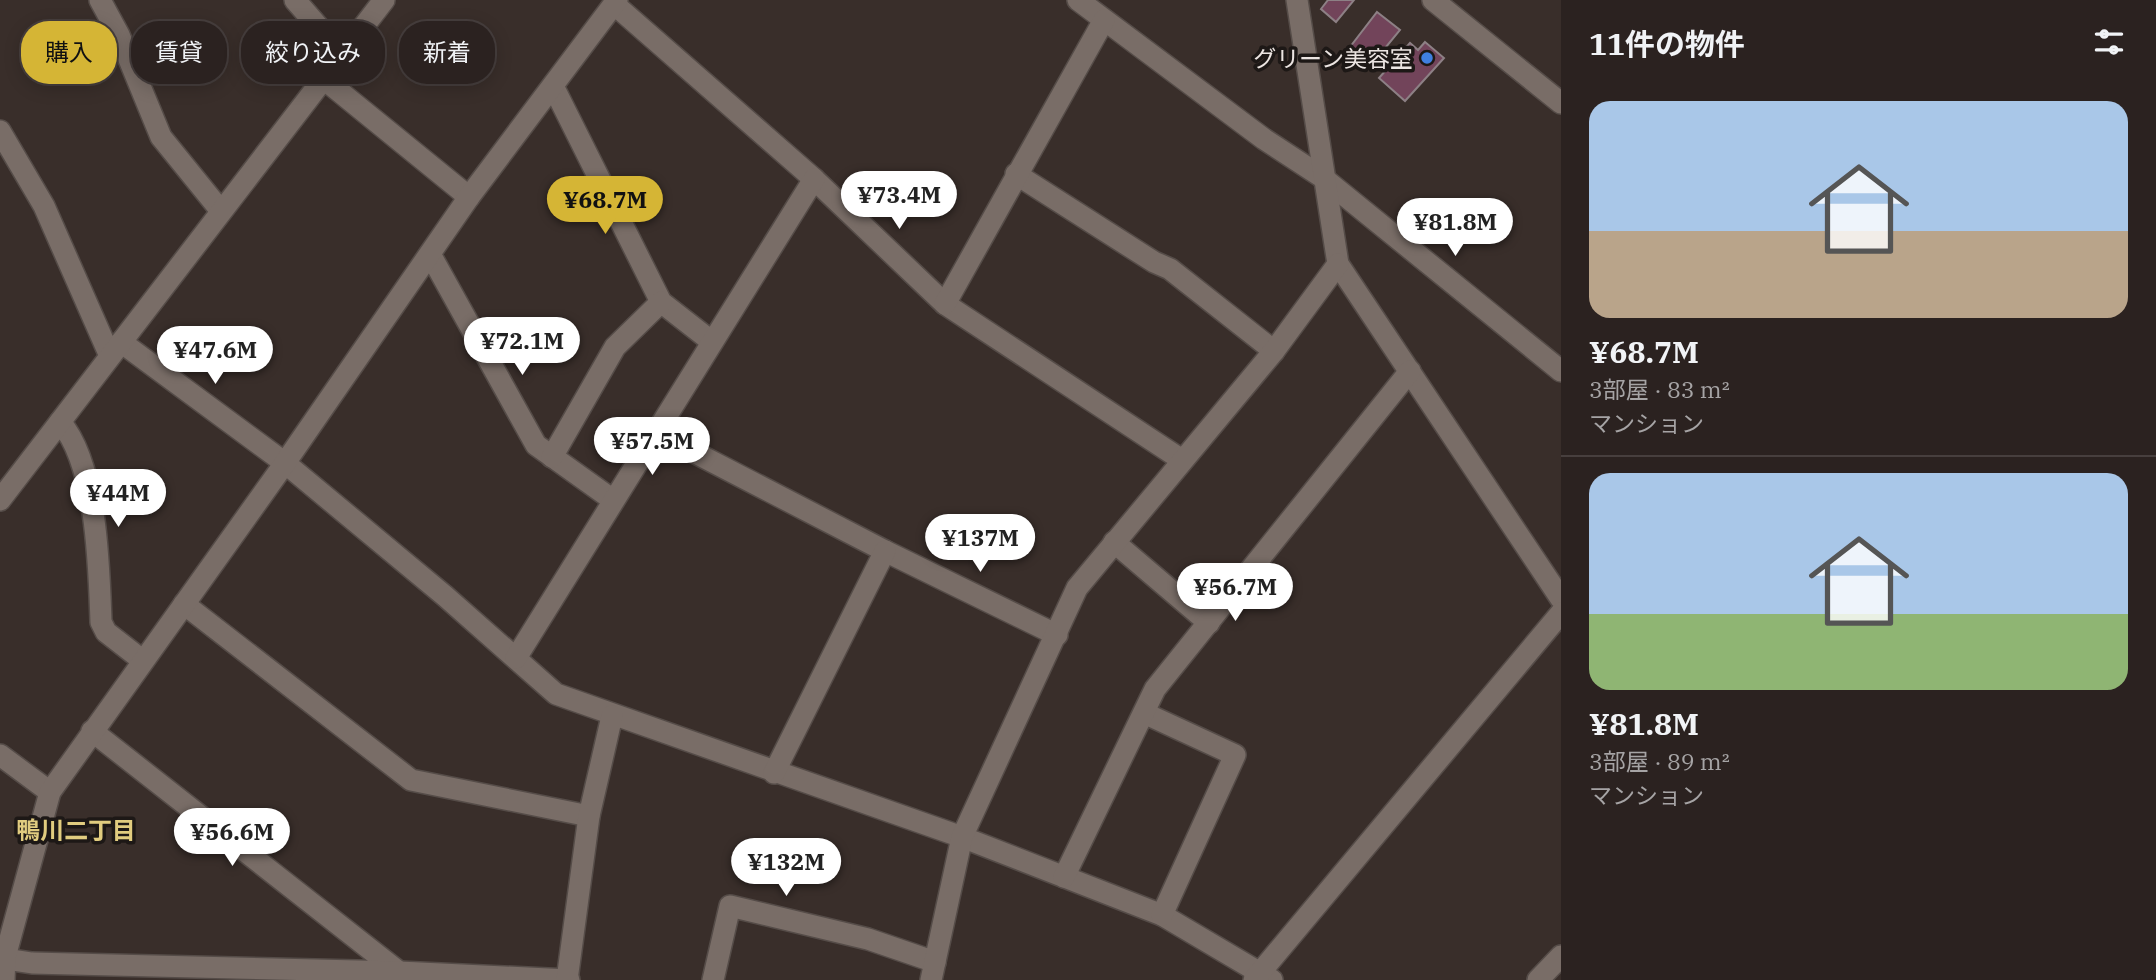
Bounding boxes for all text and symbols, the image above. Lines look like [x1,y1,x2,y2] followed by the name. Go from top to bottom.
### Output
[21,21,117,84] chip: 購入
[131,21,227,84] chip: 賃貸
[241,21,385,84] chip: 絞り込み
[399,21,495,84] chip: 新着
[2090,23,2128,61] icon: filters
[1589,24,1745,63] text: 11件の物件
[1253,43,1413,73] place label: グリーン美容室
[1419,50,1435,66] marker: グリーン美容室
[1796,146,1922,272] icon: home
[842,172,956,231] pin: ¥73.4M
[548,176,662,236] pin: ¥68.7M
[857,179,941,209] text: ¥73.4M
[563,184,647,214] text: ¥68.7M
[1398,198,1512,258] pin: ¥81.8M
[1413,206,1497,236] text: ¥81.8M
[465,318,579,377] pin: ¥72.1M
[480,325,564,355] text: ¥72.1M
[158,326,272,386] pin: ¥47.6M
[1589,332,1699,371] text: ¥68.7M
[173,334,257,364] text: ¥47.6M
[1589,374,1730,404] text: 3部屋 · 83 m²
[1589,408,1704,438] text: マンション
[595,418,709,477] pin: ¥57.5M
[610,425,694,455] text: ¥57.5M
[77,470,159,529] pin: ¥44M
[86,477,150,507] text: ¥44M
[931,514,1029,574] pin: ¥137M
[1796,518,1922,644] icon: home
[941,522,1019,552] text: ¥137M
[1178,564,1292,623] pin: ¥56.7M
[1193,571,1277,601] text: ¥56.7M
[1589,704,1699,743] text: ¥81.8M
[1589,746,1730,776] text: 3部屋 · 89 m²
[1589,780,1704,810] text: マンション
[175,808,289,868] pin: ¥56.6M
[16,814,136,846] district label: 鴨川二丁目
[190,816,274,846] text: ¥56.6M
[737,838,835,898] pin: ¥132M
[747,846,825,876] text: ¥132M

